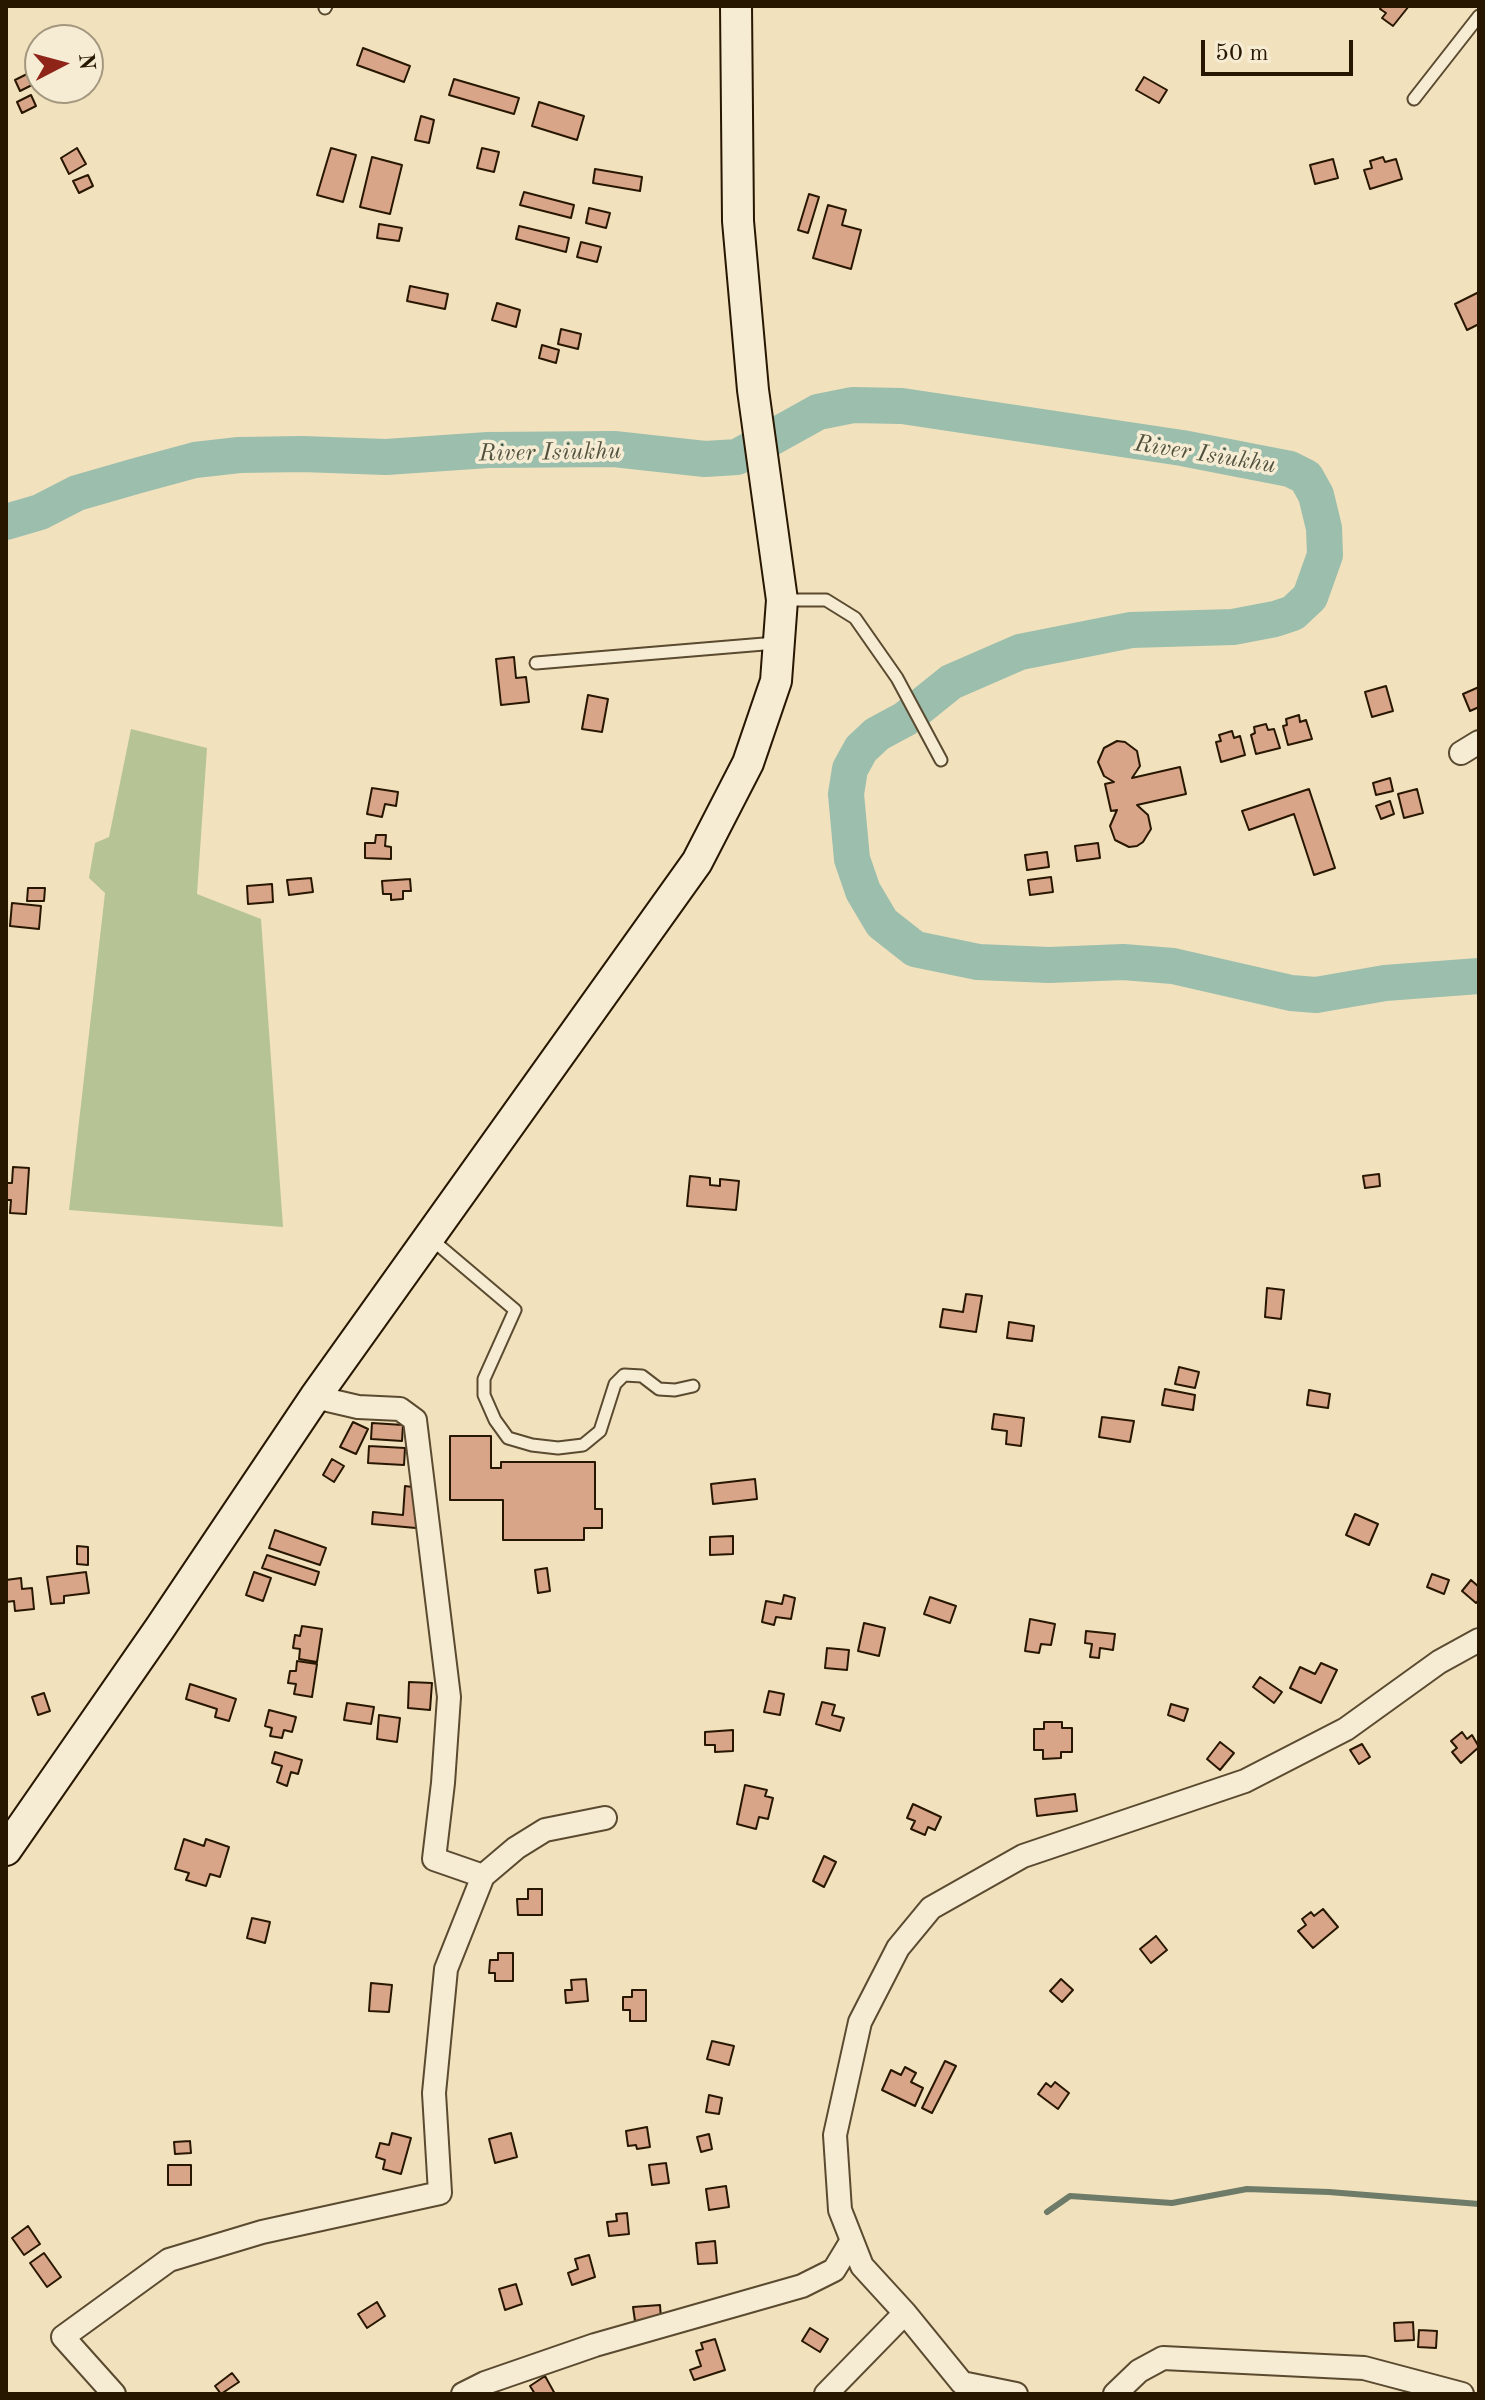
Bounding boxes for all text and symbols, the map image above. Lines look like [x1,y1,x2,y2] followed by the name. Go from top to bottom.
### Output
[24,24,104,104] north arrow
[1205,24,1357,74] scale bar
[1215,42,1269,66] text: 50 m
[74,52,98,71] text: N
[1132,430,1278,480] water label: River Isiukhu
[478,437,622,469] water label: River Isiukhu

